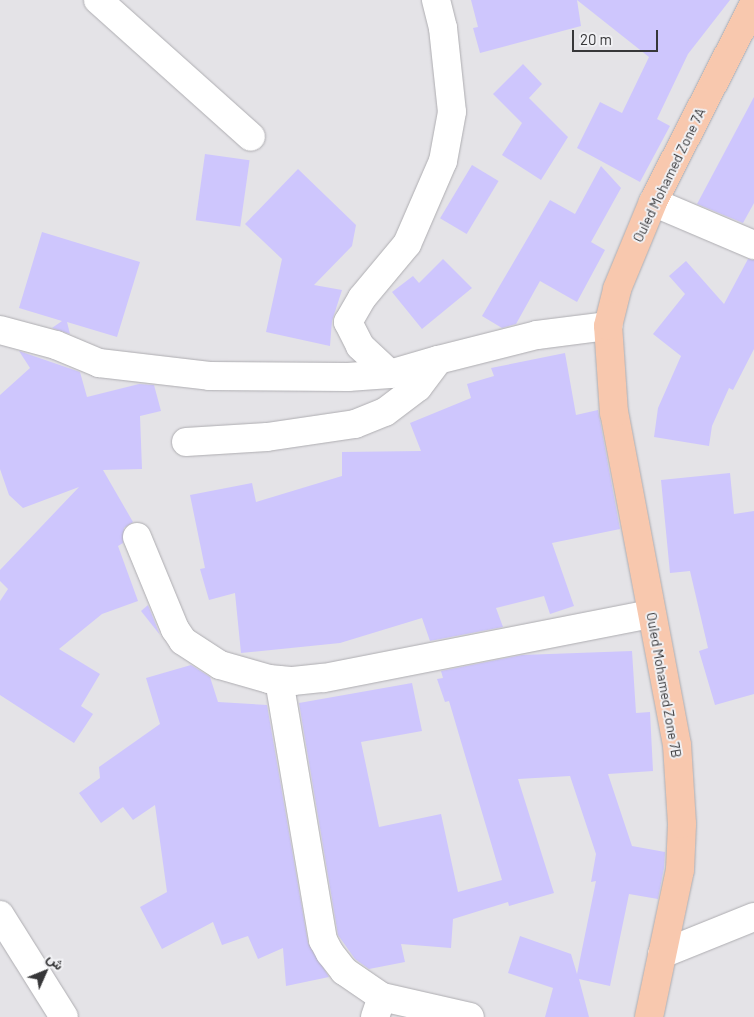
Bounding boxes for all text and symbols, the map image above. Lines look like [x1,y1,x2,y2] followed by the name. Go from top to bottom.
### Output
[574,20,660,52] scale bar
[580,30,612,48] text: 20 m
[629,105,709,245] street label: Ouled Mohamed Zone 7A
[643,611,685,759] street label: Ouled Mohamed Zone 7B
[20,947,70,997] north arrow
[44,949,68,973] text: ش

